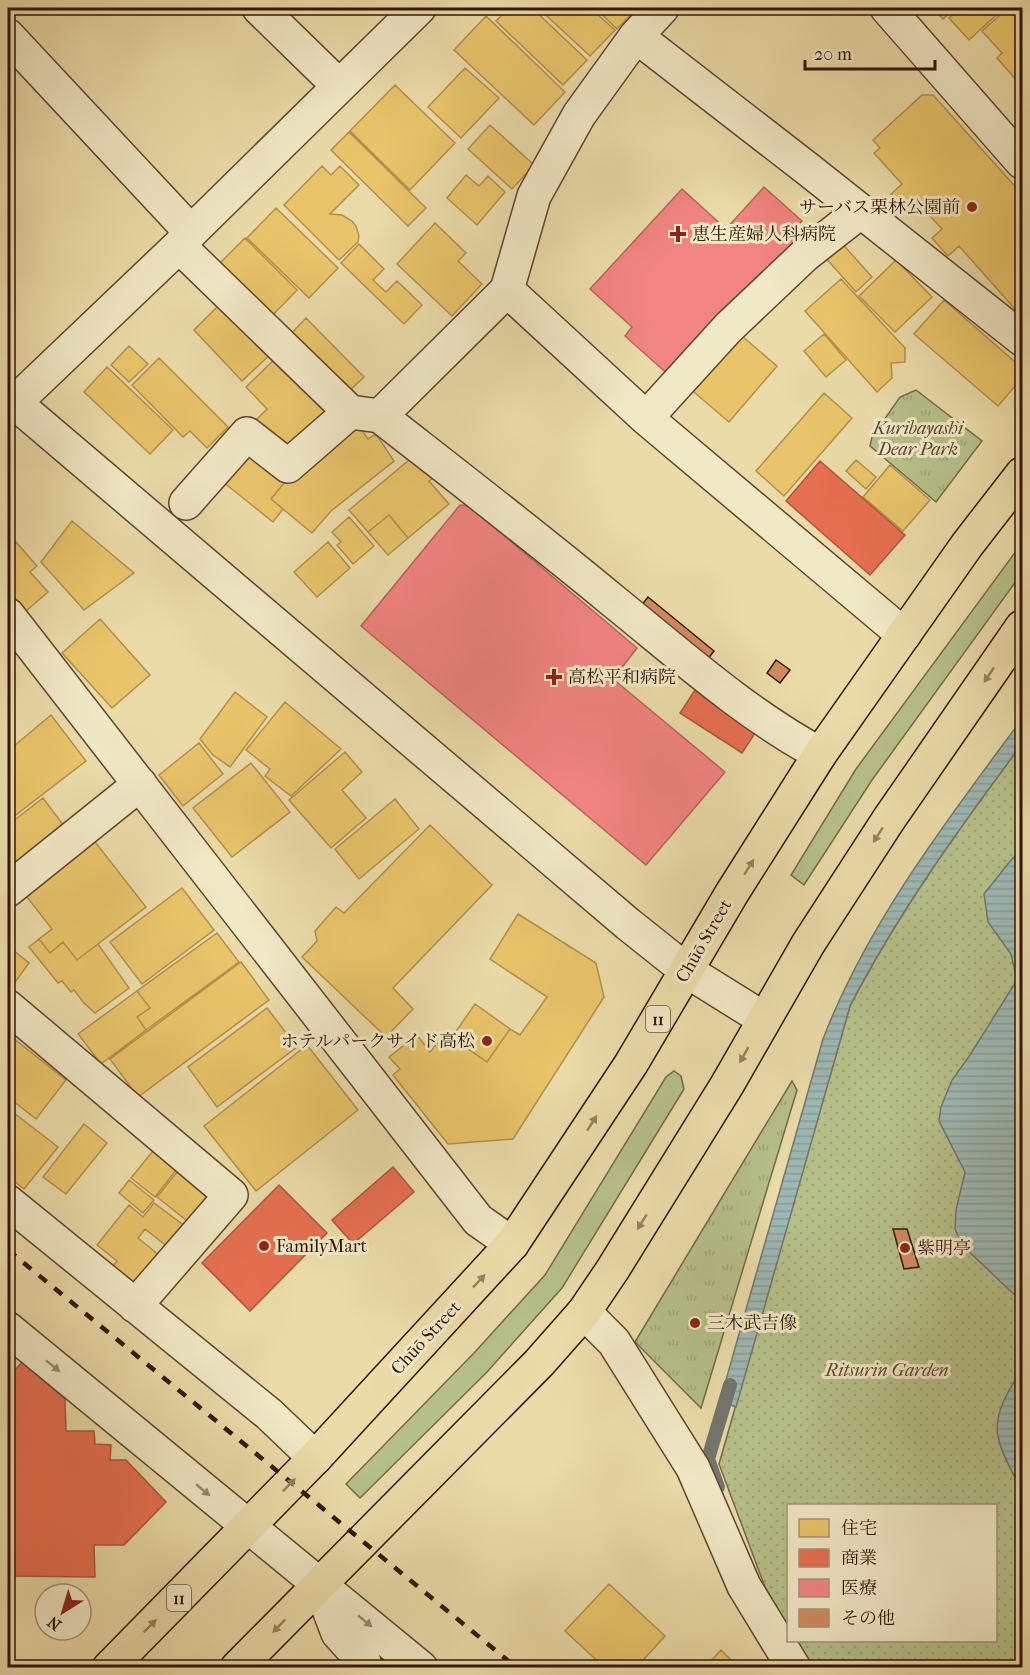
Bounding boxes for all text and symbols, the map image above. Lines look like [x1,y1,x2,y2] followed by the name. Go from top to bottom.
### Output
[805,33,936,71] scale bar
[814,44,852,65] text: 20 m
[799,197,960,218] place label: サーバス栗林公園前
[965,200,979,214] marker: サーバス栗林公園前
[692,224,836,245] place label: 恵生産婦人科病院
[669,225,687,243] marker: 恵生産婦人科病院
[871,418,965,460] park label: Kuribayashi Dear Park
[568,667,676,688] place label: 高松平和病院
[984,667,995,684] one-way arrow
[545,668,563,686] marker: 高松平和病院
[872,827,884,843] one-way arrow
[743,859,754,875] one-way arrow
[672,895,737,986] street label: Chūō Street
[646,1006,670,1032] road number: 11
[280,1031,475,1052] place label: ホテルパークサイド高松
[480,1034,494,1048] marker: ホテルパークサイド高松
[739,1047,749,1064] one-way arrow
[586,1115,597,1131] one-way arrow
[637,1214,648,1230] one-way arrow
[276,1236,368,1257] place label: FamilyMart
[917,1238,971,1259] place label: 紫明亭
[257,1239,271,1253] marker: FamilyMart
[898,1241,912,1255] marker: 紫明亭
[472,1274,486,1289] one-way arrow
[387,1297,466,1379] street label: Chūō Street
[707,1313,797,1334] place label: 三木武吉像
[688,1316,702,1330] marker: 三木武吉像
[45,1359,61,1372] one-way arrow
[824,1360,949,1381] park label: Ritsurin Garden
[281,1479,295,1493] one-way arrow
[195,1483,211,1496] one-way arrow
[787,1504,997,1642] legend
[841,1518,877,1539] text: 住宅
[841,1548,877,1569] text: 商業
[841,1578,877,1599] text: 医療
[33,1582,93,1642] north arrow
[167,1585,191,1611] road number: 11
[841,1608,895,1629] text: その他
[43,1612,65,1635] text: N
[357,1615,373,1628] one-way arrow
[272,1618,286,1632] one-way arrow
[143,1619,158,1633] one-way arrow

